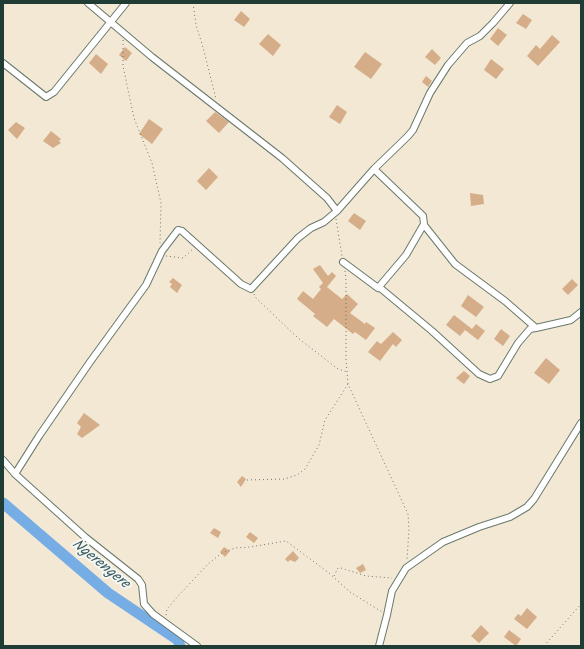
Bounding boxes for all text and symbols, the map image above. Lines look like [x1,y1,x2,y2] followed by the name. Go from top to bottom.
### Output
[67,536,133,594] water label: Ngerengere

